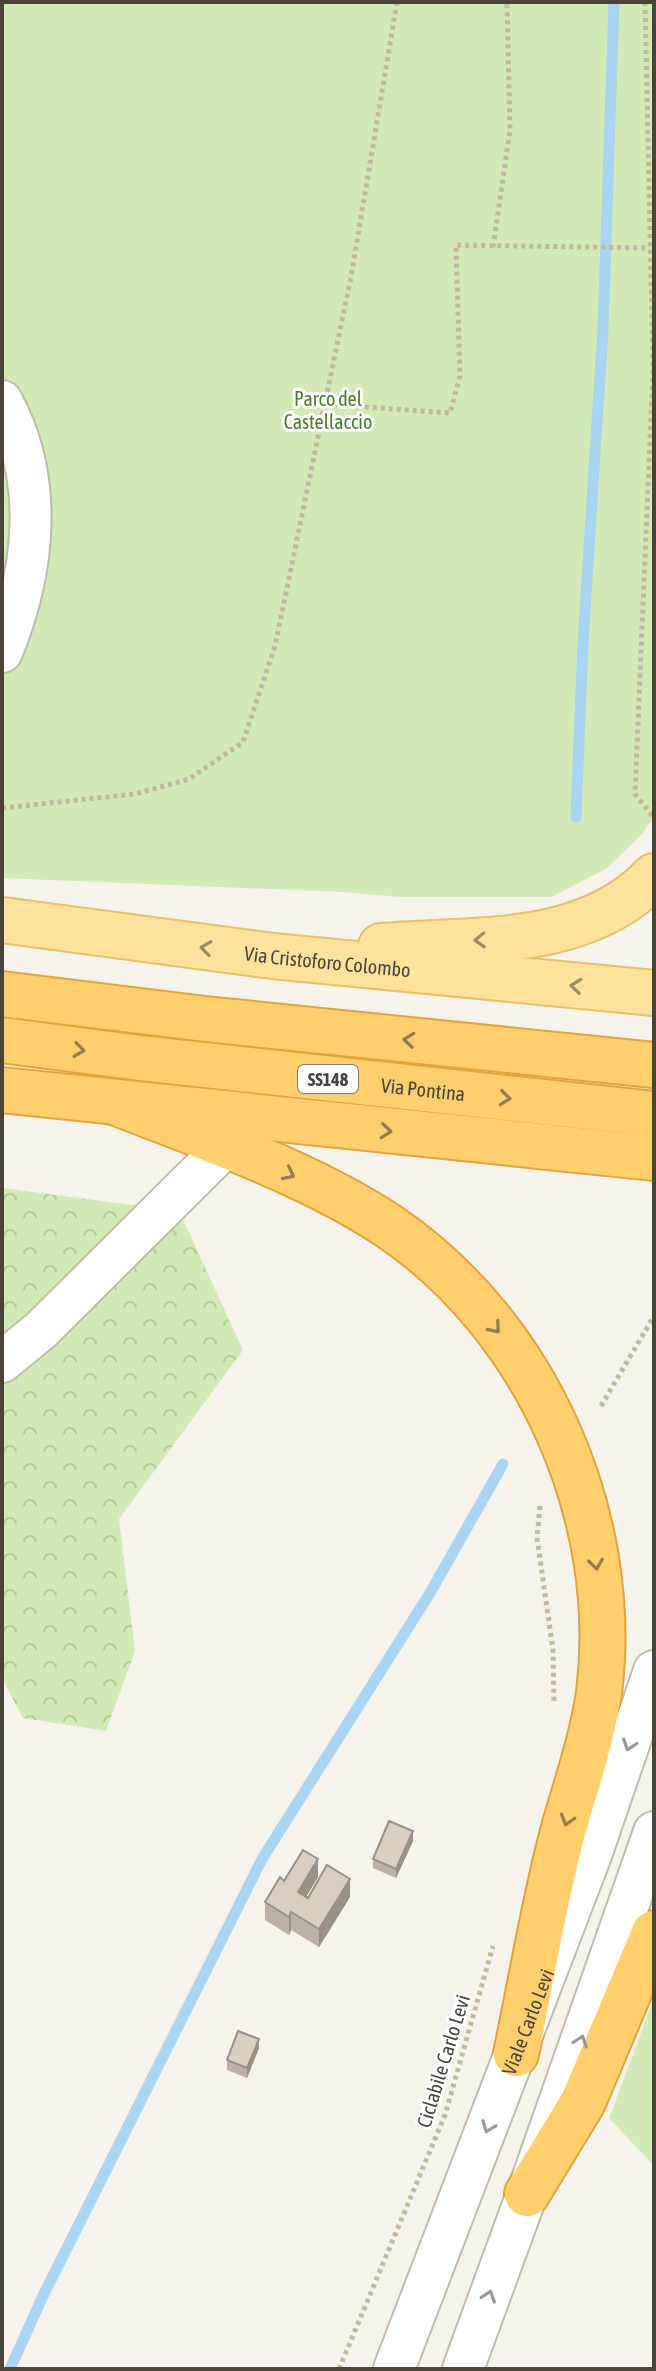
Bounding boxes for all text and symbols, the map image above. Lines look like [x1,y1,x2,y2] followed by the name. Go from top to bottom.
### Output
[284,387,372,433] park label: Parco del Castellaccio
[473,931,486,948] one-way arrow
[199,939,212,956] one-way arrow
[243,941,412,981] street label: Via Cristoforo Colombo
[569,977,582,994] one-way arrow
[402,1032,415,1049] one-way arrow
[72,1041,86,1058] one-way arrow
[298,1065,358,1093] road number: SS148
[380,1073,466,1105] street label: Via Pontina
[498,1090,511,1107] one-way arrow
[380,1123,393,1140] one-way arrow
[281,1164,296,1180] one-way arrow
[485,1319,500,1333] one-way arrow
[587,1557,604,1571] one-way arrow
[622,1737,638,1751] one-way arrow
[560,1812,576,1826] one-way arrow
[496,1965,558,2078] street label: Viale Carlo Levi
[412,1992,474,2130] street label: Ciclabile Carlo Levi
[571,2035,587,2049] one-way arrow
[481,2119,498,2133] one-way arrow
[480,2289,496,2303] one-way arrow

